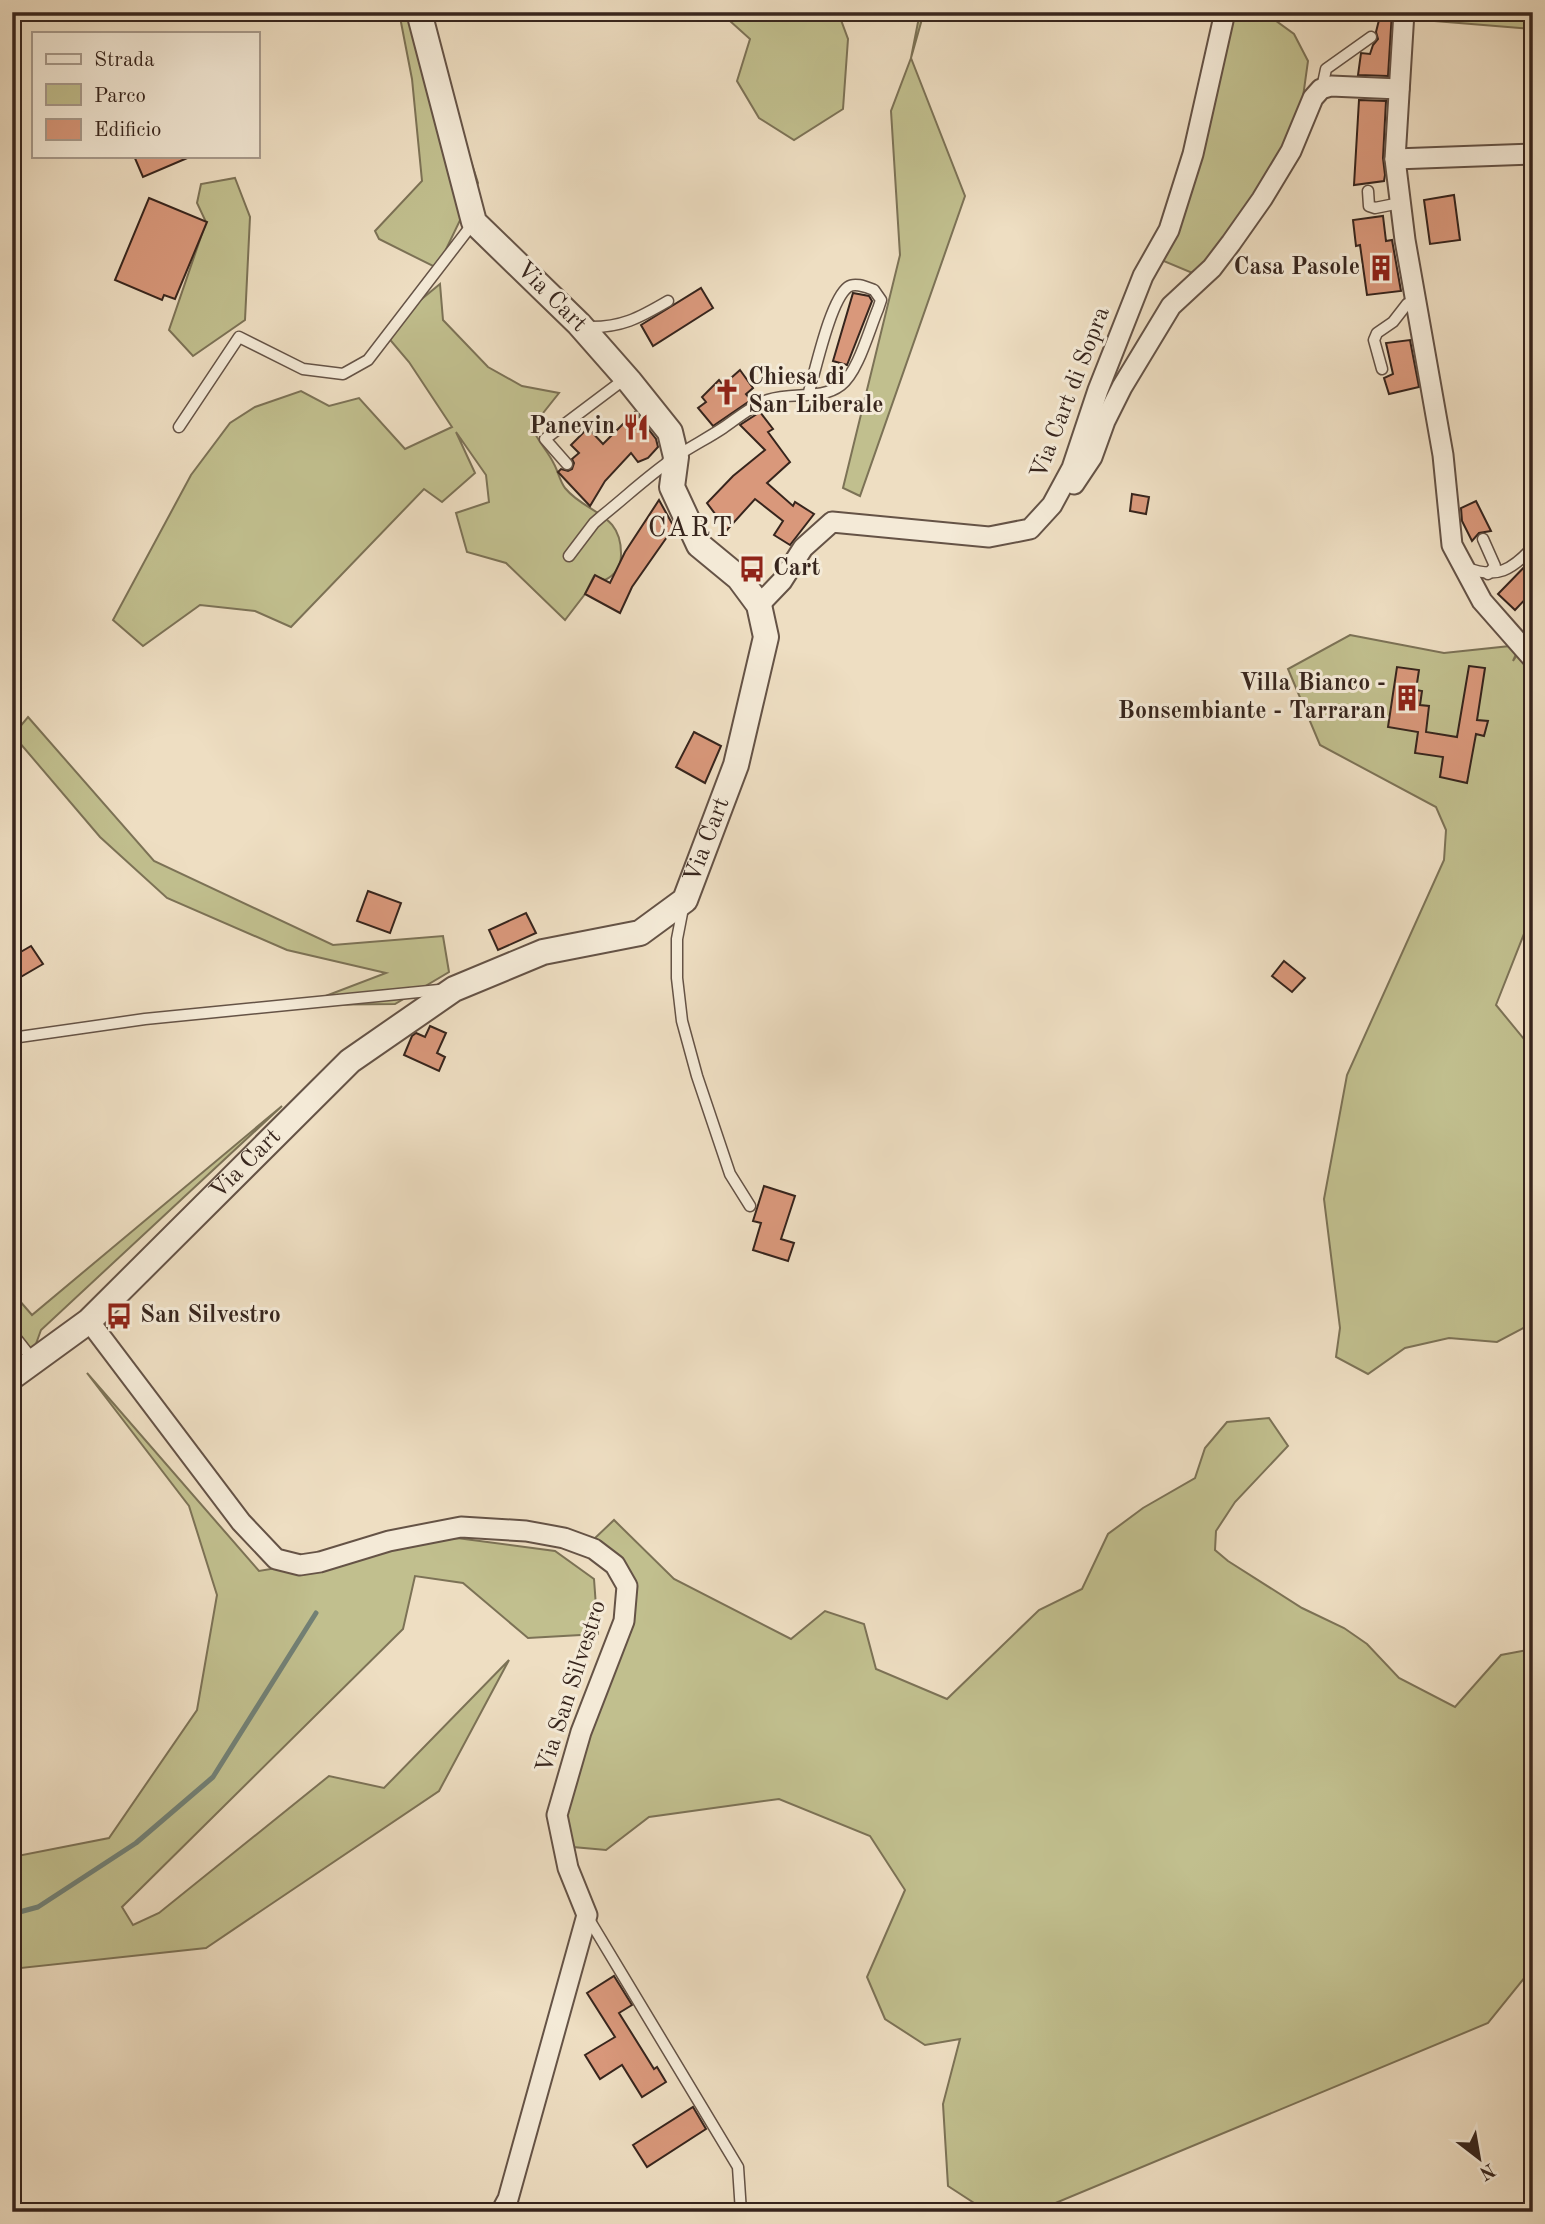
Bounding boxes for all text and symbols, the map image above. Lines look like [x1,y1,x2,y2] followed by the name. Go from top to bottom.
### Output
[32,32,259,158] legend
[94,50,155,71] text: Strada
[94,86,146,107] text: Parco
[94,120,162,141] text: Edificio
[1366,253,1396,283] building icon: Casa Pasole
[1234,256,1360,280] place label: Casa Pasole
[511,257,591,337] street label: Via Cart
[1027,304,1115,482] street label: Via Cart di Sopra
[748,366,884,418] place label: Chiesa di San Liberale
[712,377,742,407] church icon: Chiesa di San Liberale
[621,412,651,442] restaurant icon: Panevin
[529,415,615,439] place label: Panevin
[648,515,734,543] district label: CART
[737,554,767,584] bus stop icon: Cart
[773,557,820,581] place label: Cart
[1118,672,1386,724] place label: Villa Bianco - Bonsembiante - Tarraran
[1392,683,1422,713] building icon: Villa Bianco - Bonsembiante - Tarraran
[681,794,734,886] street label: Via Cart
[206,1125,286,1204] street label: Via Cart
[104,1301,134,1331] bus stop icon: San Silvestro
[140,1304,281,1328] place label: San Silvestro
[533,1598,611,1776] street label: Via San Silvestro
[1444,2122,1514,2192] north arrow
[1475,2159,1498,2183] text: N

